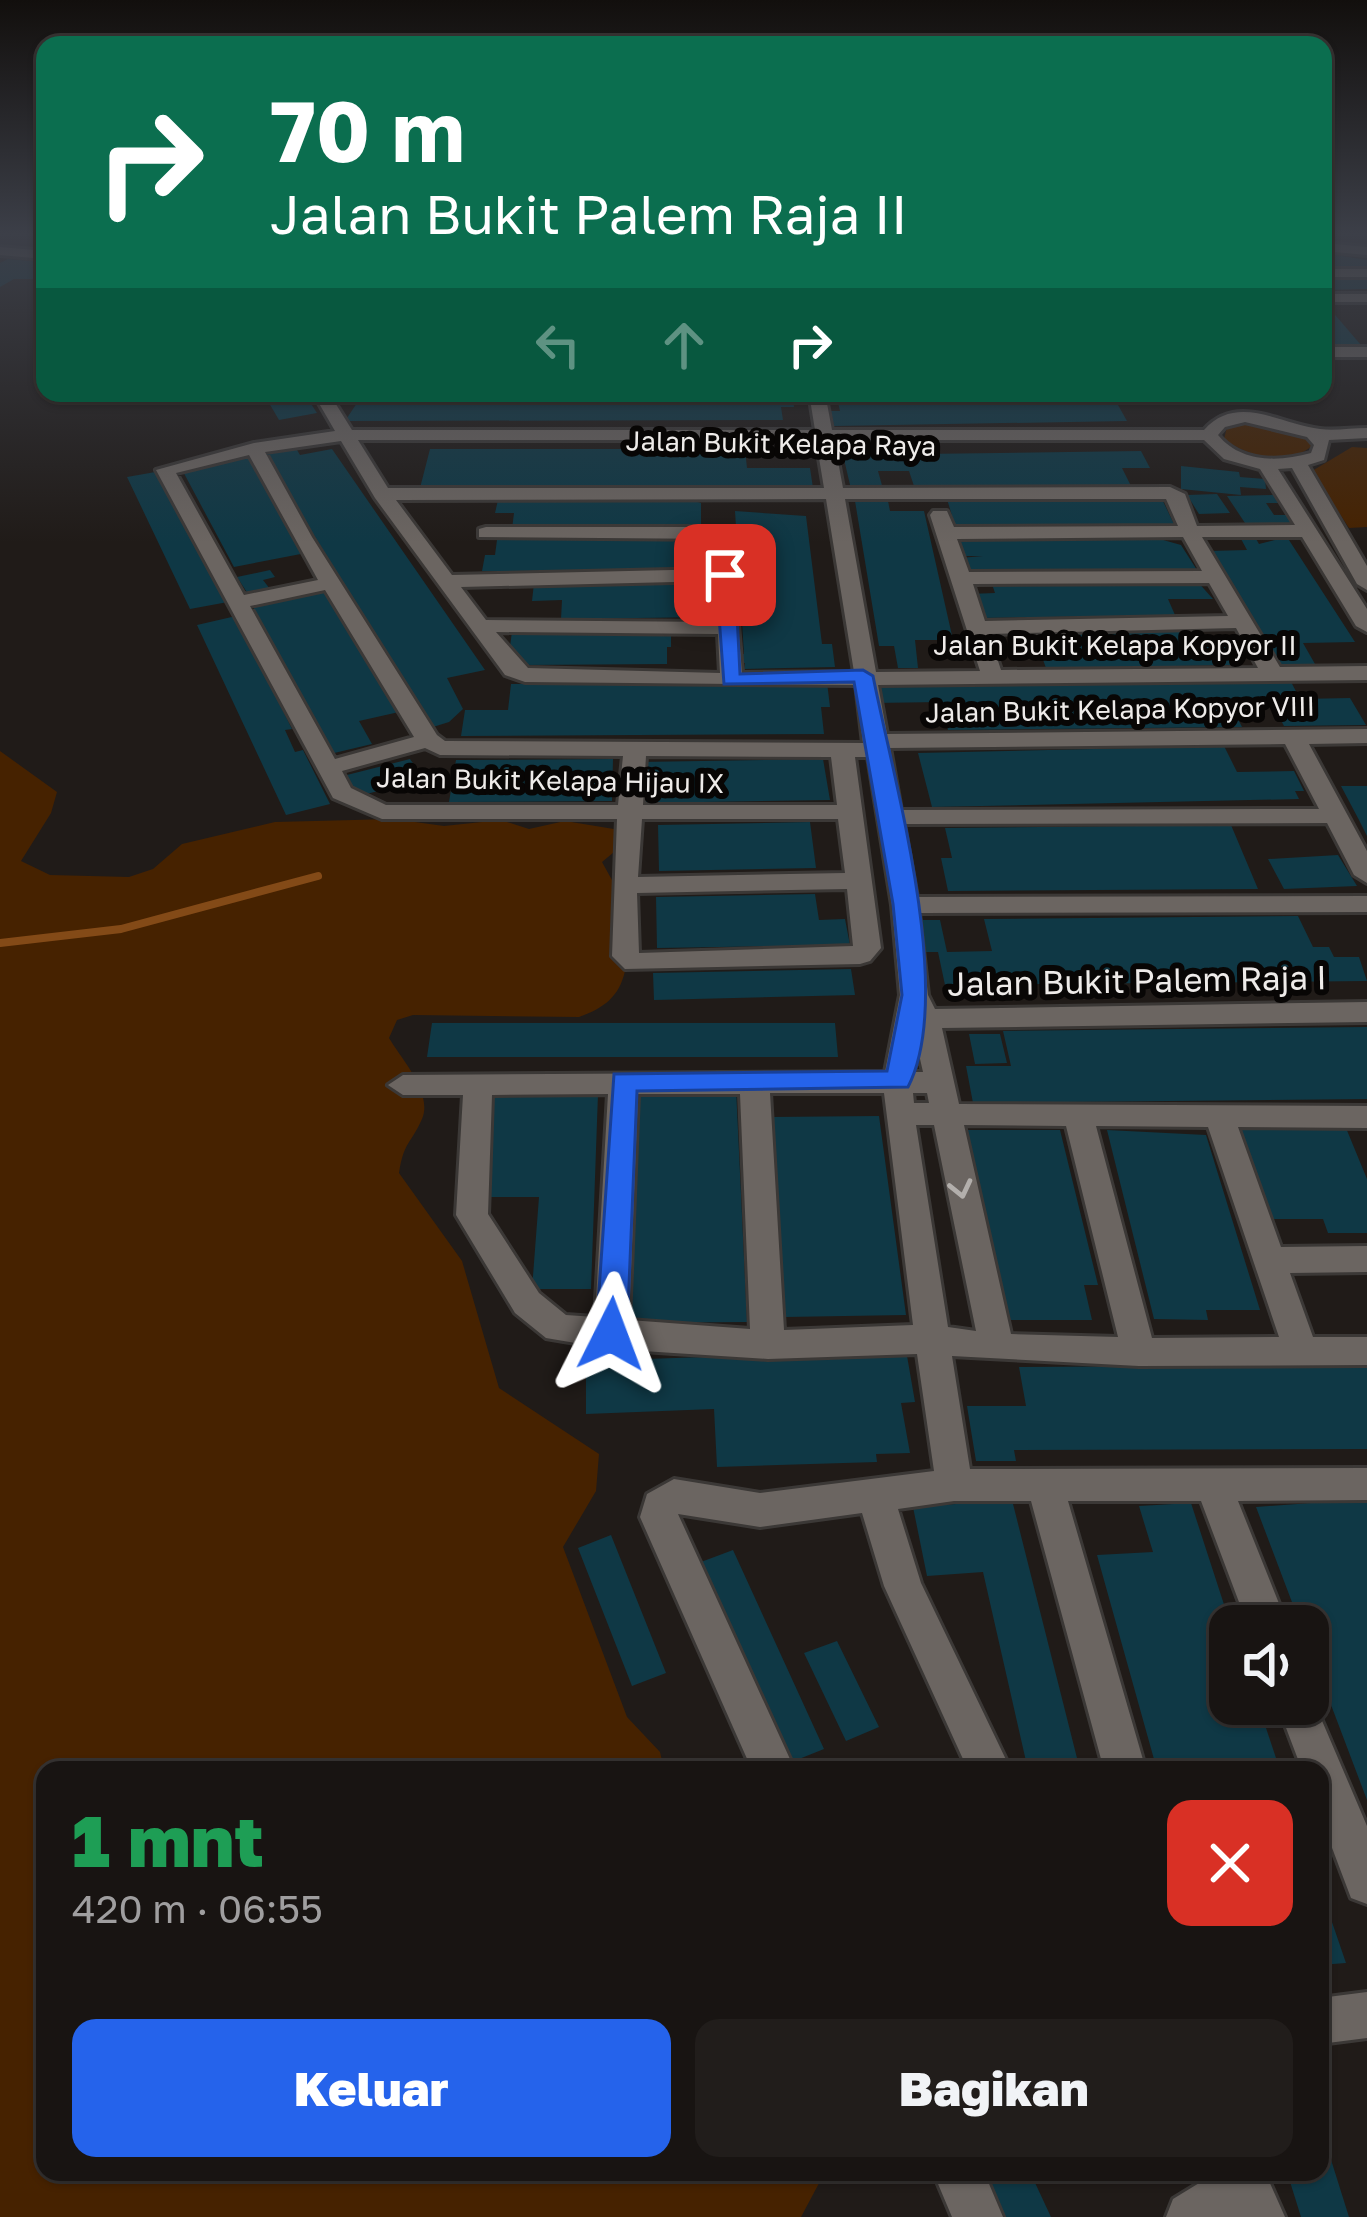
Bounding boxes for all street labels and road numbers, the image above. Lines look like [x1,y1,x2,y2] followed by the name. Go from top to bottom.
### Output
[625,424,937,462] street label: Jalan Bukit Kelapa Raya
[933,629,1297,661] street label: Jalan Bukit Kelapa Kopyor II
[925,690,1315,728] street label: Jalan Bukit Kelapa Kopyor VIII
[376,761,724,799] street label: Jalan Bukit Kelapa Hijau IX
[947,957,1327,1003] street label: Jalan Bukit Palem Raja I

